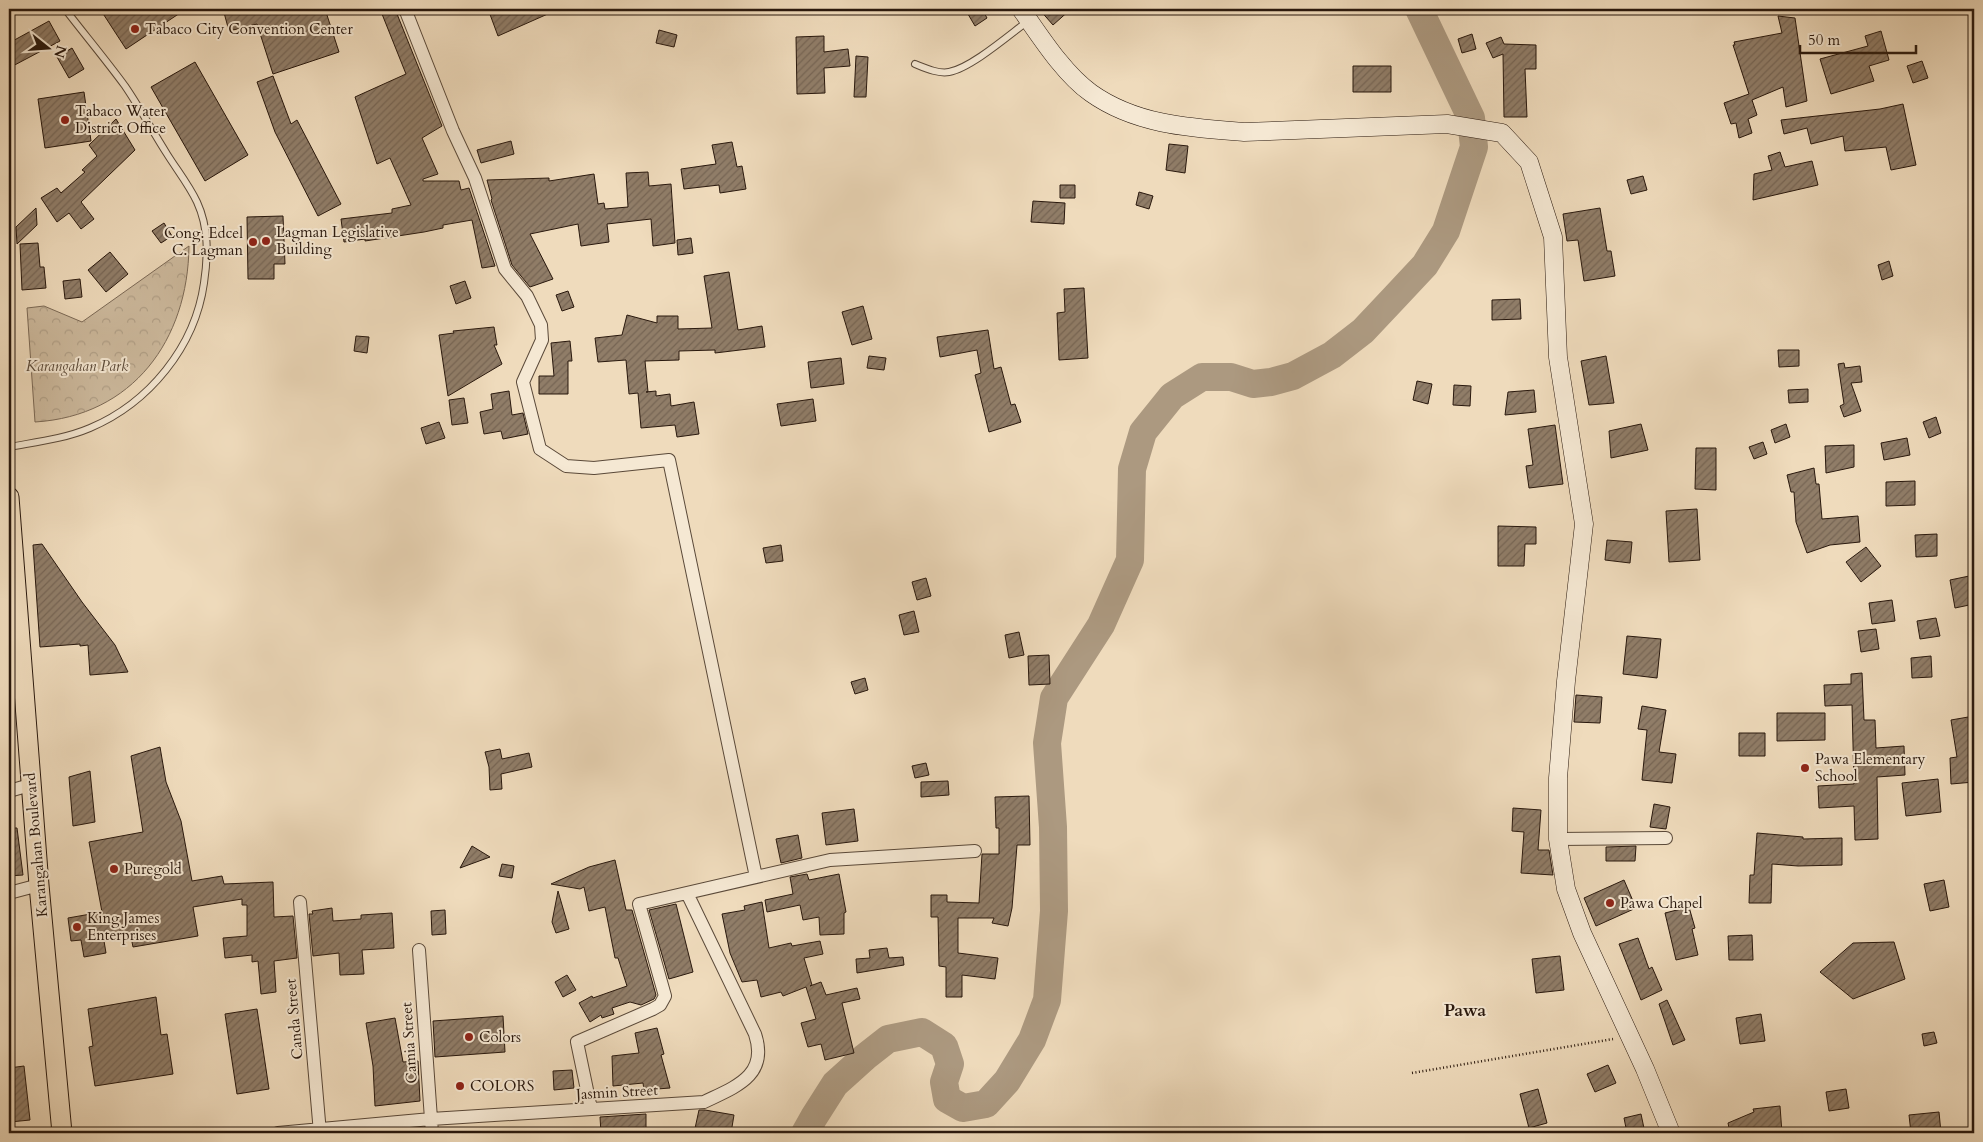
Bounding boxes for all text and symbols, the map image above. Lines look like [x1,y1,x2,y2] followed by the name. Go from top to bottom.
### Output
[145,19,353,39] place label: Tabaco City Convention Center
[22,22,72,72] north arrow
[1800,22,1917,54] scale bar
[129,23,141,35] marker: Tabaco City Convention Center
[1808,30,1840,50] text: 50 m
[49,43,71,60] text: N
[75,101,167,138] place label: Tabaco Water District Office
[59,114,71,126] marker: Tabaco Water District Office
[276,222,399,259] place label: Lagman Legislative Building
[164,223,243,260] place label: Cong. Edcel C. Lagman
[260,235,272,247] marker: Lagman Legislative Building
[247,236,259,248] marker: Cong. Edcel C. Lagman
[26,356,129,376] park label: Karangahan Park
[1815,749,1925,786] place label: Pawa Elementary School
[1799,762,1811,774] marker: Pawa Elementary School
[20,772,52,918] street label: Karangahan Boulevard
[124,859,182,879] place label: Puregold
[108,863,120,875] marker: Puregold
[1620,893,1703,913] place label: Pawa Chapel
[1604,897,1616,909] marker: Pawa Chapel
[87,908,159,945] place label: King James Enterprises
[71,921,83,933] marker: King James Enterprises
[280,977,307,1060] street label: Canda Street
[1444,998,1486,1023] district label: Pawa
[396,1001,422,1084] street label: Camia Street
[479,1027,521,1047] place label: Colors
[463,1031,475,1043] marker: Colors
[470,1076,534,1096] place label: COLORS
[454,1080,466,1092] marker: COLORS
[573,1080,659,1104] street label: Jasmin Street

